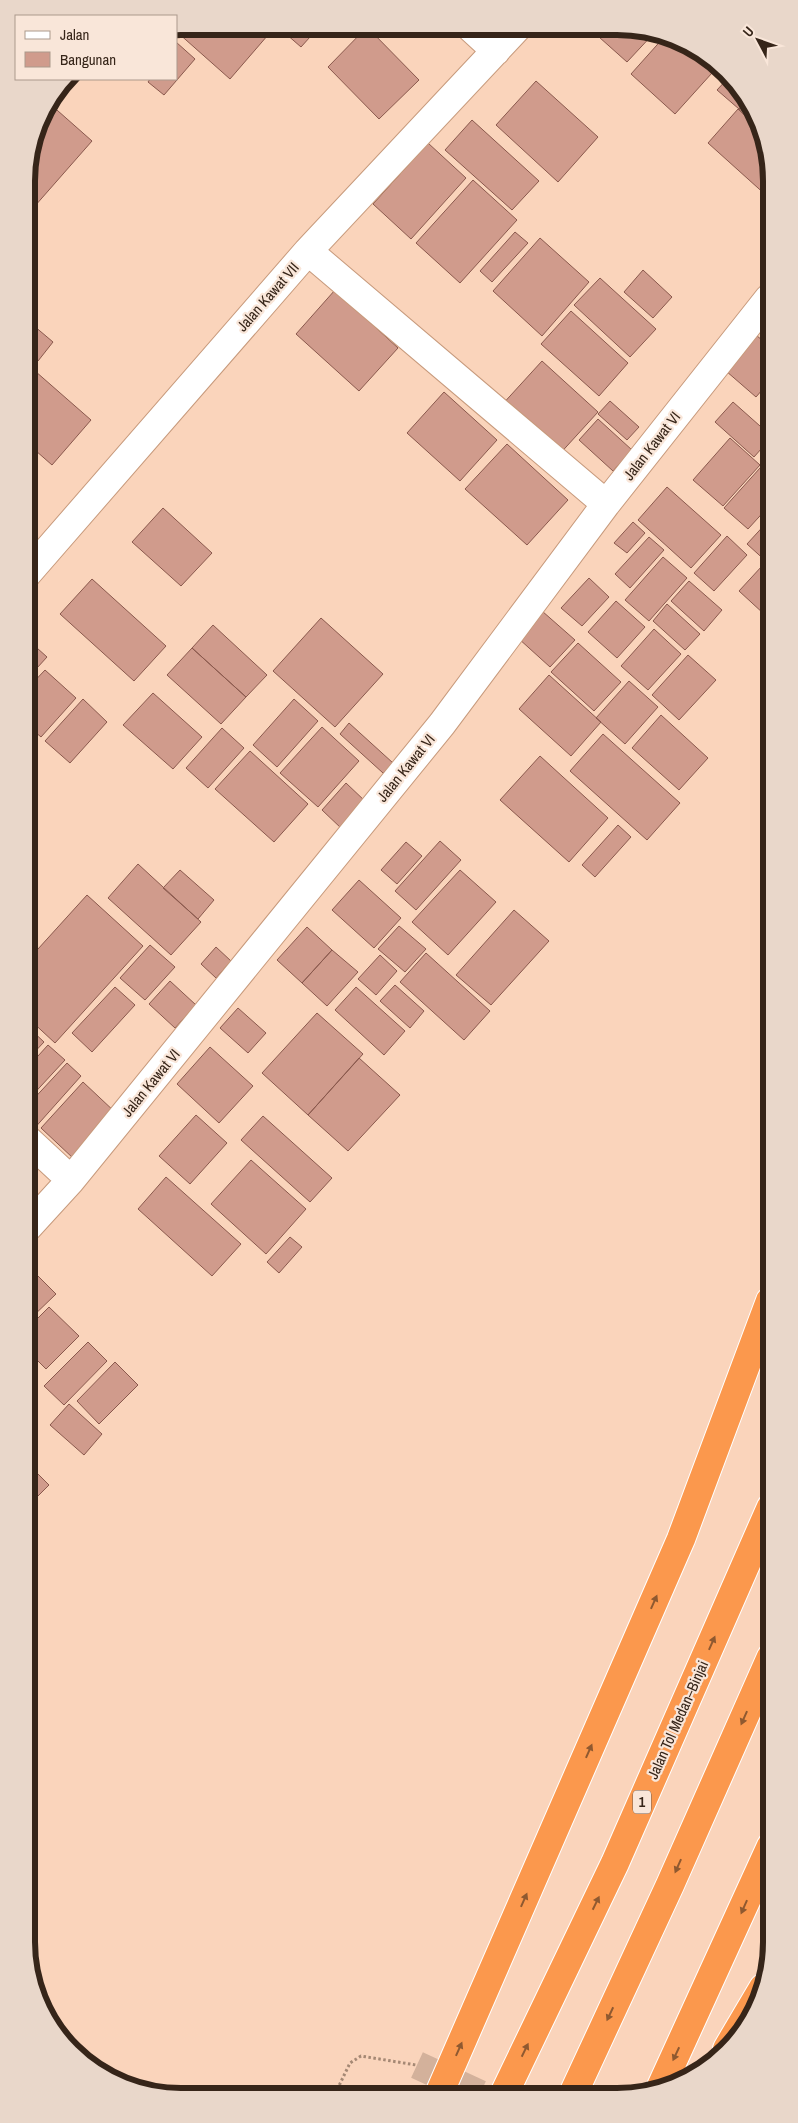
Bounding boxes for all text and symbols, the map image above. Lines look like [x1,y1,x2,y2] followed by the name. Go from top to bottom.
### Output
[15,15,178,80] legend
[733,15,783,65] north arrow
[739,22,758,41] text: U
[60,24,89,45] text: Jalan
[60,49,116,70] text: Bangunan
[232,258,304,336] street label: Jalan Kawat VII
[618,407,685,484] street label: Jalan Kawat VI
[372,729,440,806] street label: Jalan Kawat VI
[117,1044,185,1121] street label: Jalan Kawat VI
[650,1595,658,1609] one-way arrow
[708,1636,716,1650] one-way arrow
[642,1657,713,1782] street label: Jalan Tol Medan–Binjai
[740,1711,748,1725] one-way arrow
[585,1744,593,1758] one-way arrow
[633,1790,651,1814] road number: 1
[674,1859,682,1873] one-way arrow
[520,1893,528,1907] one-way arrow
[592,1896,600,1910] one-way arrow
[740,1900,748,1914] one-way arrow
[606,2007,614,2021] one-way arrow
[455,2042,463,2056] one-way arrow
[522,2043,530,2057] one-way arrow
[672,2047,680,2061] one-way arrow

